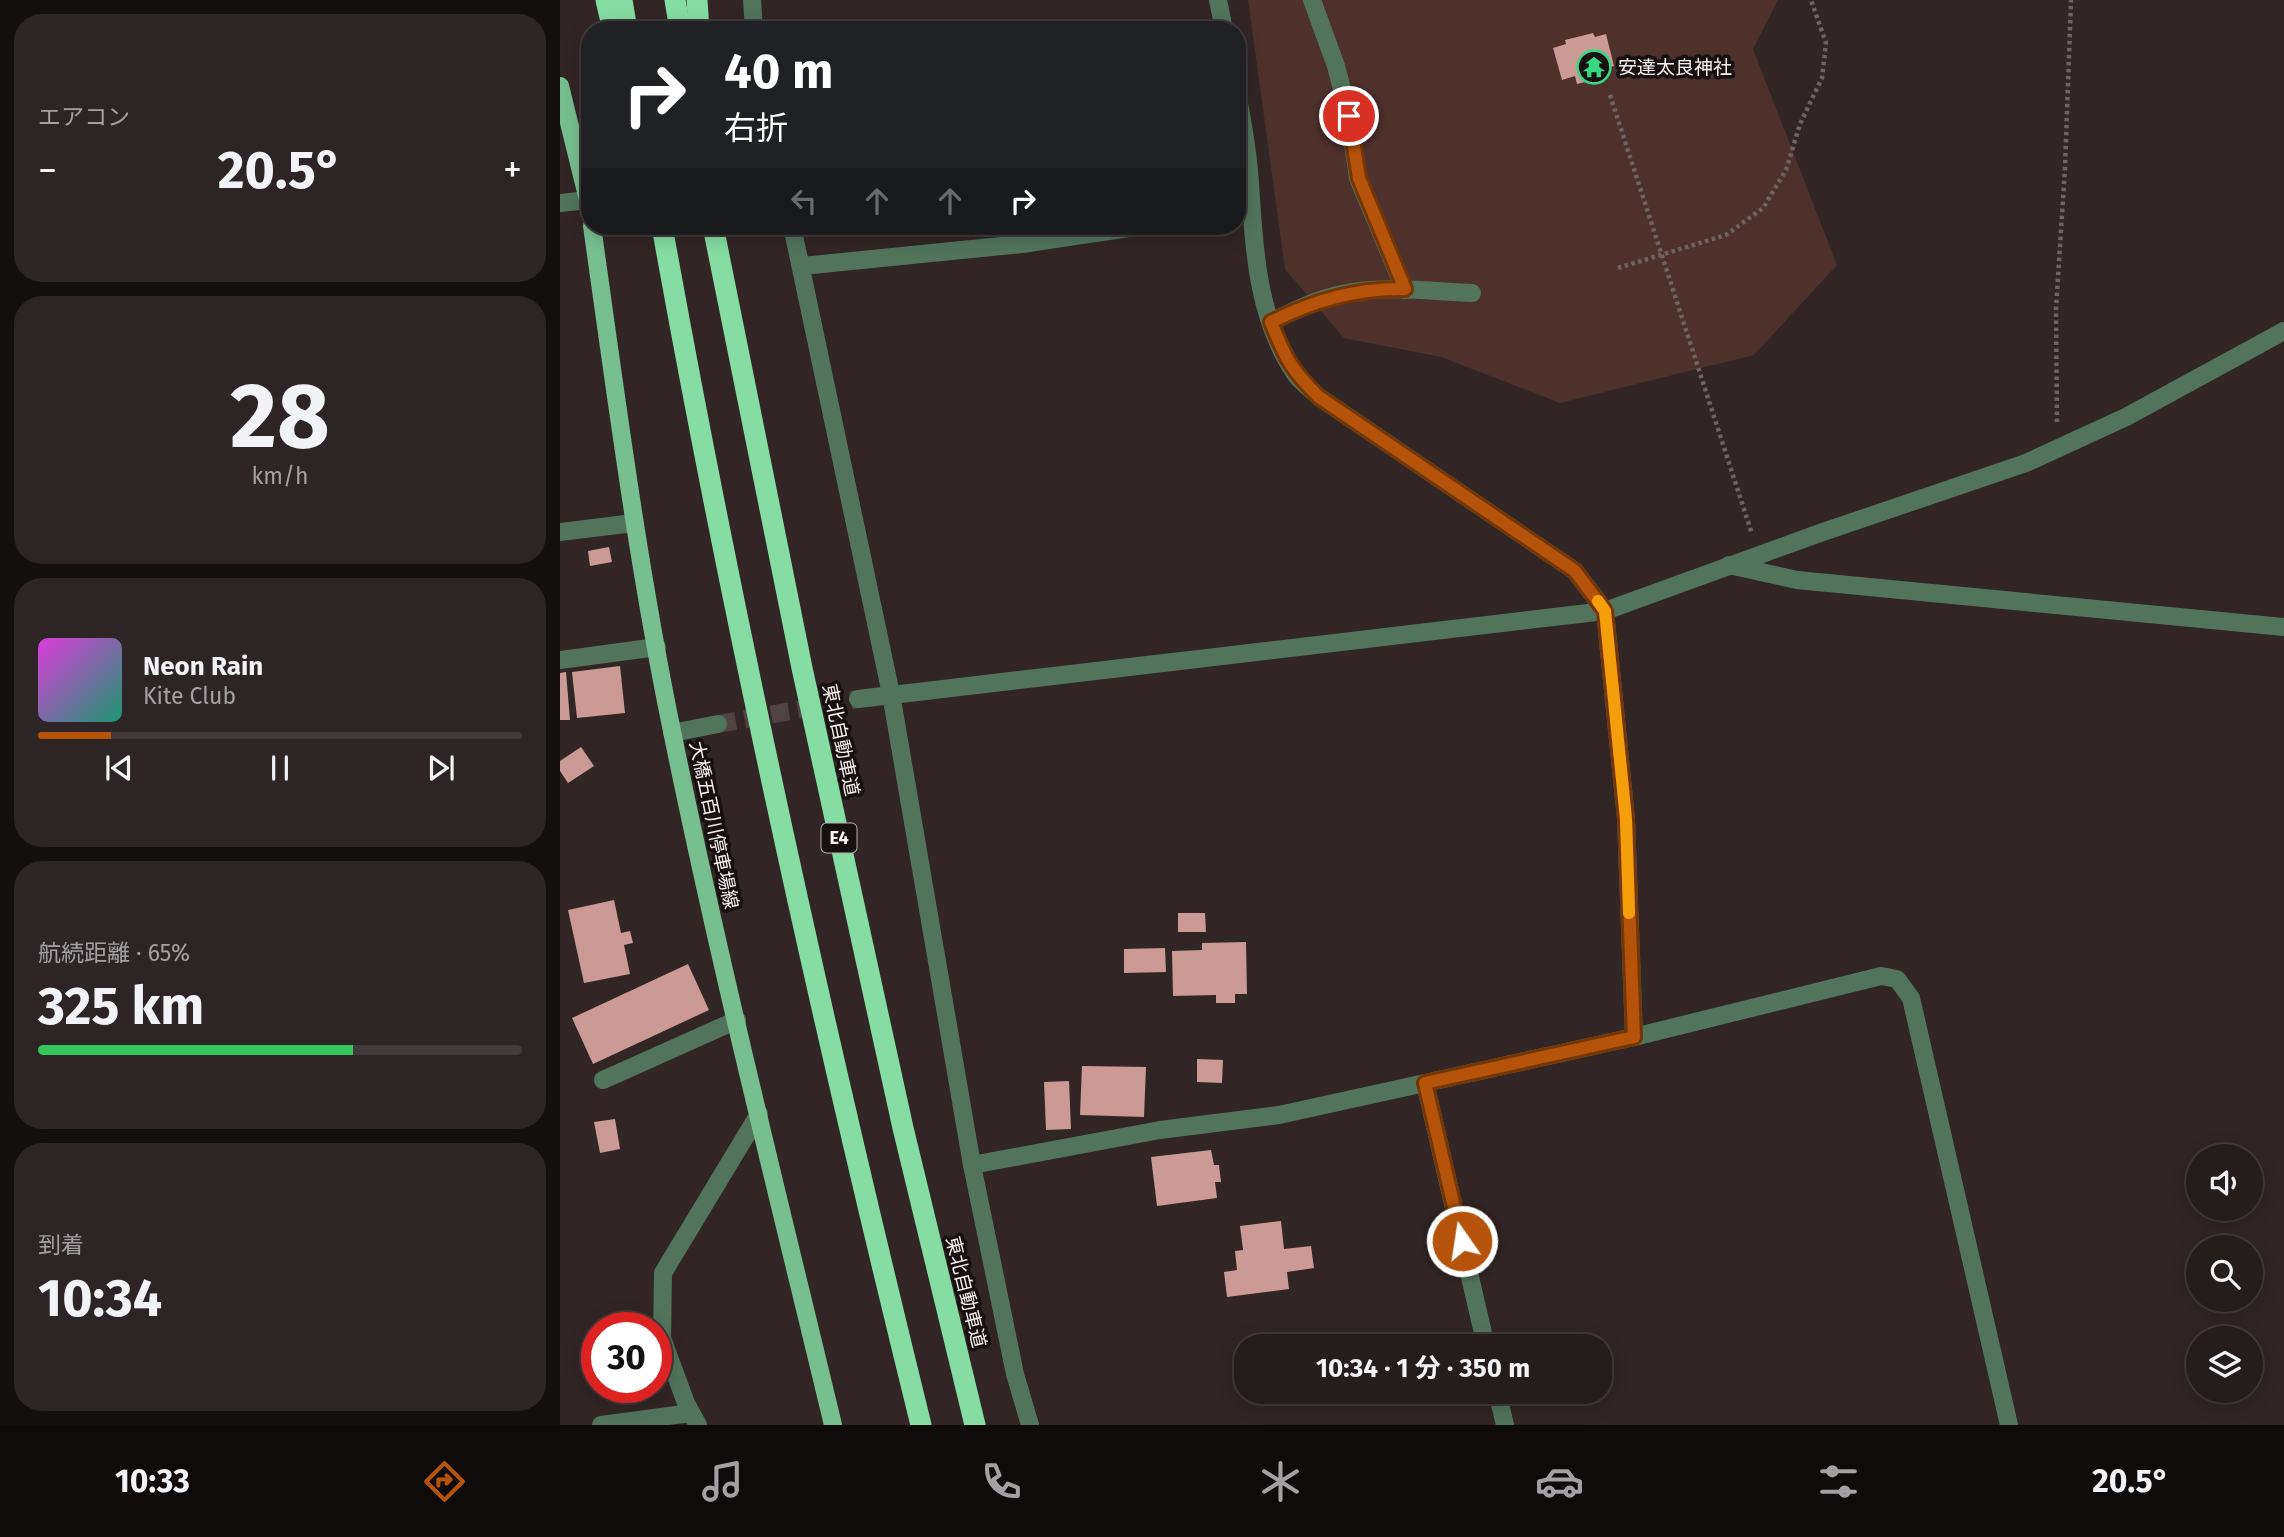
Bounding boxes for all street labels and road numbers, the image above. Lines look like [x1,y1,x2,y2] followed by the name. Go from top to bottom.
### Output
[818,682,864,798] street label: 東北自動車道
[685,739,743,911] street label: 大橋五百川停車場線
[822,824,856,852] road number: E4
[941,1234,991,1350] street label: 東北自動車道

